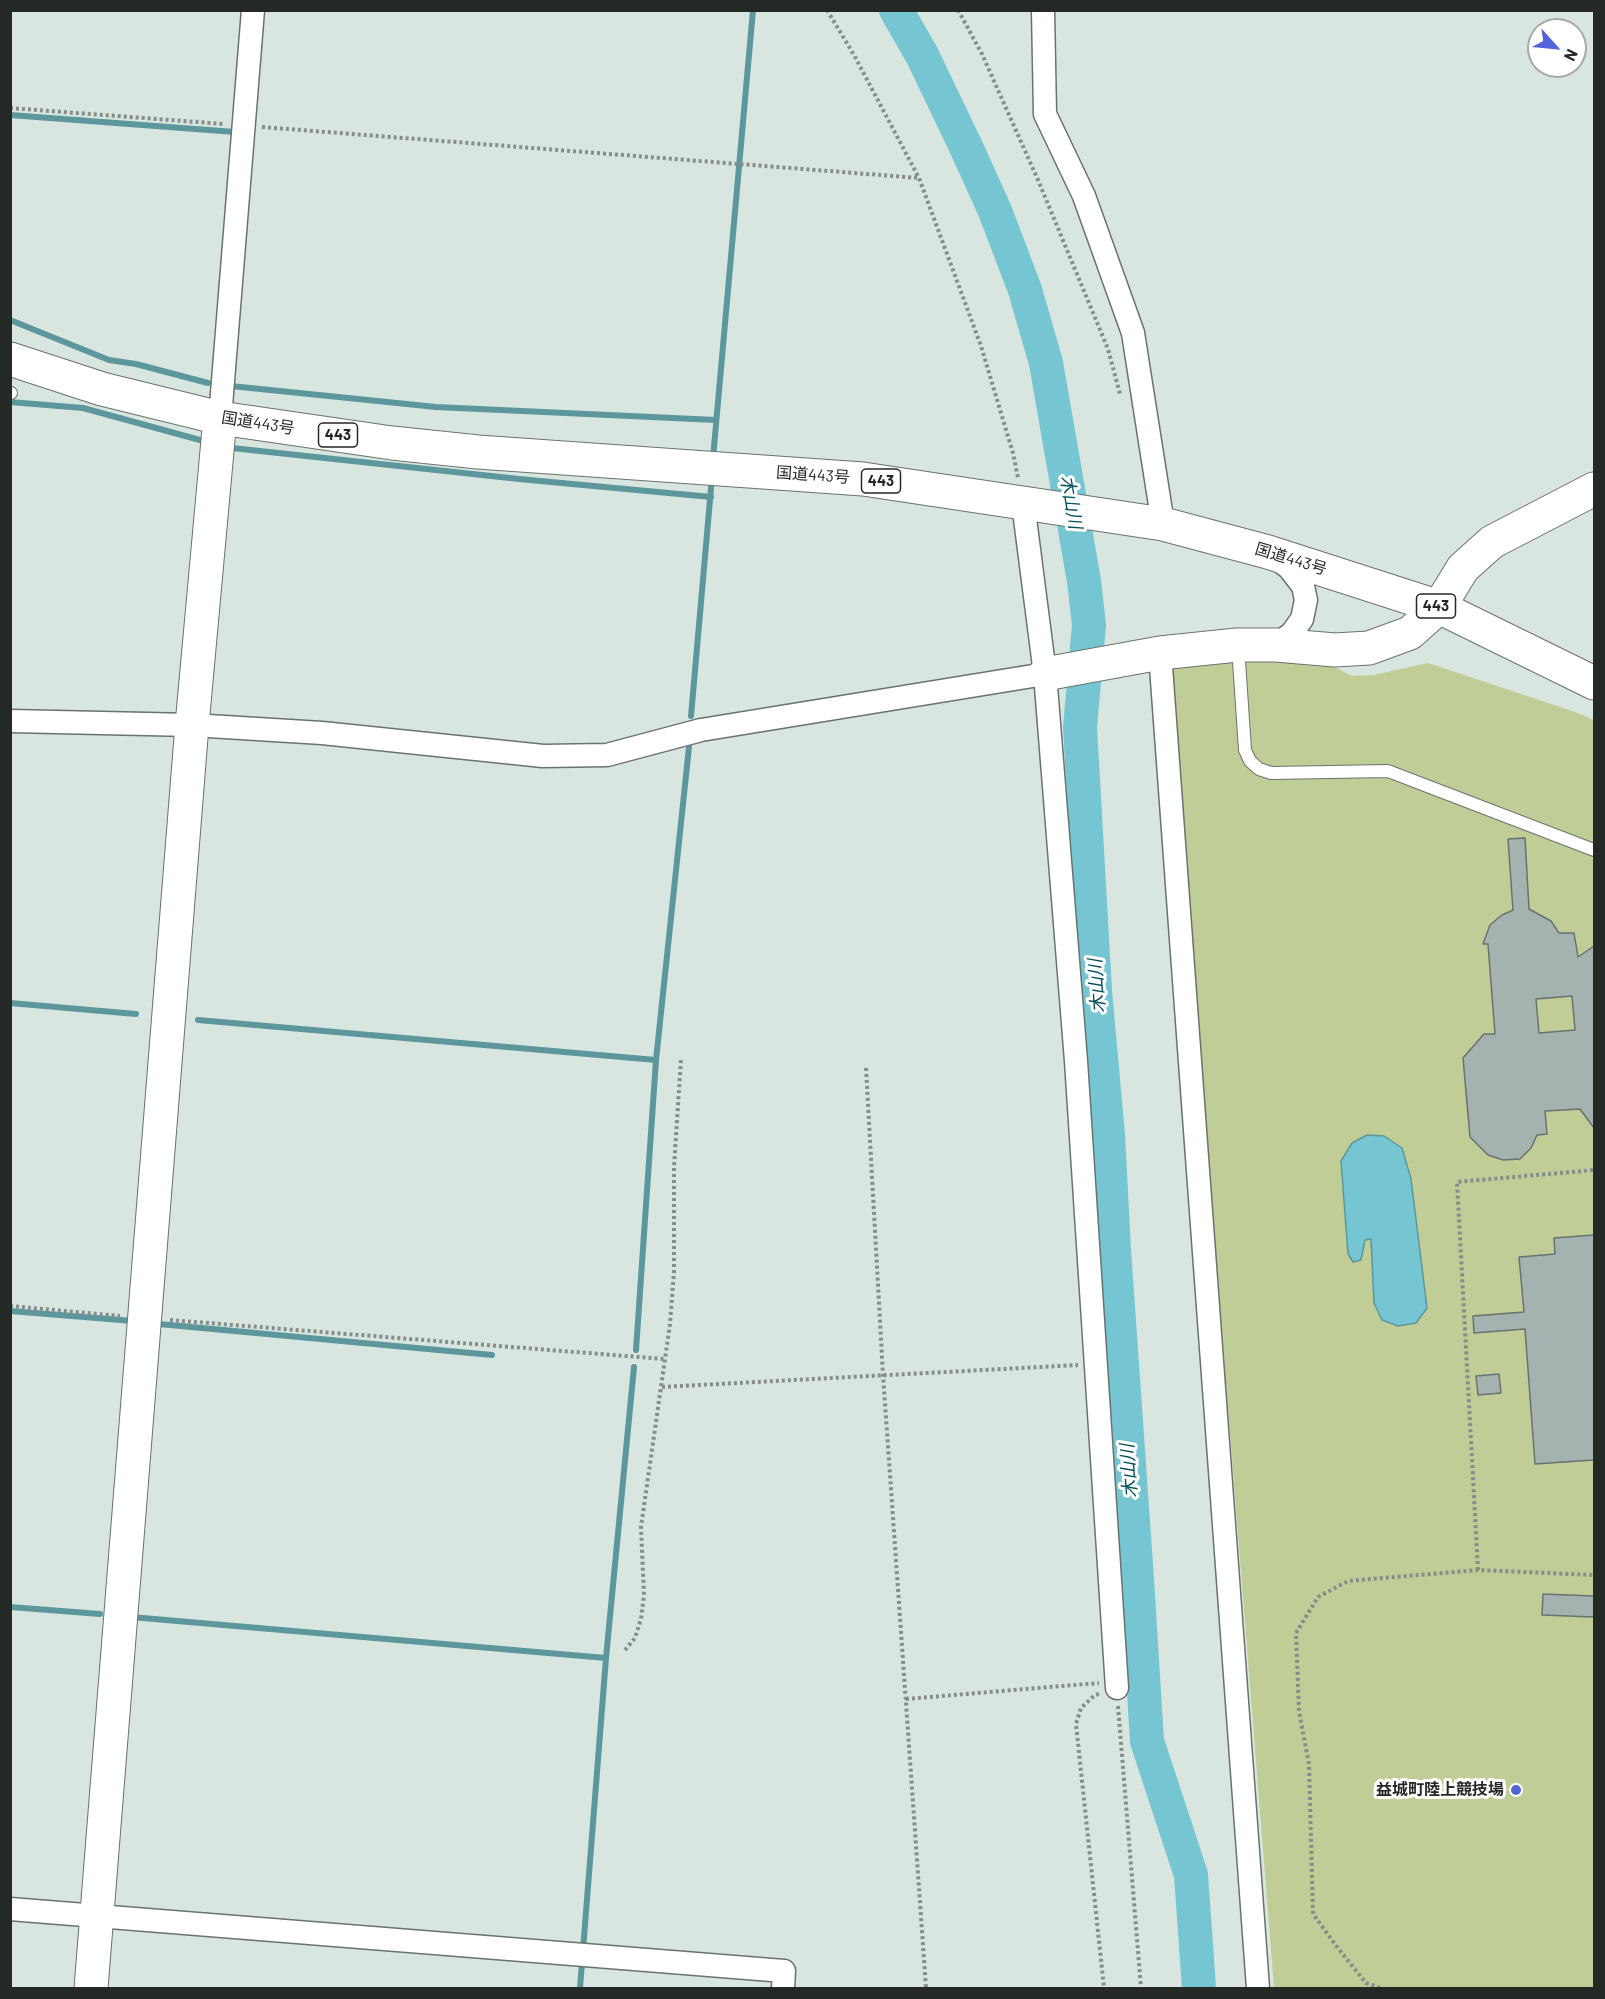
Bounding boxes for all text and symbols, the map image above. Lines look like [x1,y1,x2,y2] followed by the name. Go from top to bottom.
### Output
[1527,18,1587,78] north arrow
[1561,46,1583,65] text: N
[220,408,296,438] street label: 国道443号
[318,423,358,447] road number: 443
[775,463,851,487] street label: 国道443号
[862,469,900,493] road number: 443
[1056,474,1086,530] water label: 木山川
[1253,539,1329,579] street label: 国道443号
[1416,594,1456,618] road number: 443
[1084,958,1110,1014] water label: 木山川
[1116,1443,1142,1499] water label: 木山川
[1376,1780,1504,1800] place label: 益城町陸上競技場
[1509,1783,1523,1797] marker: 益城町陸上競技場

